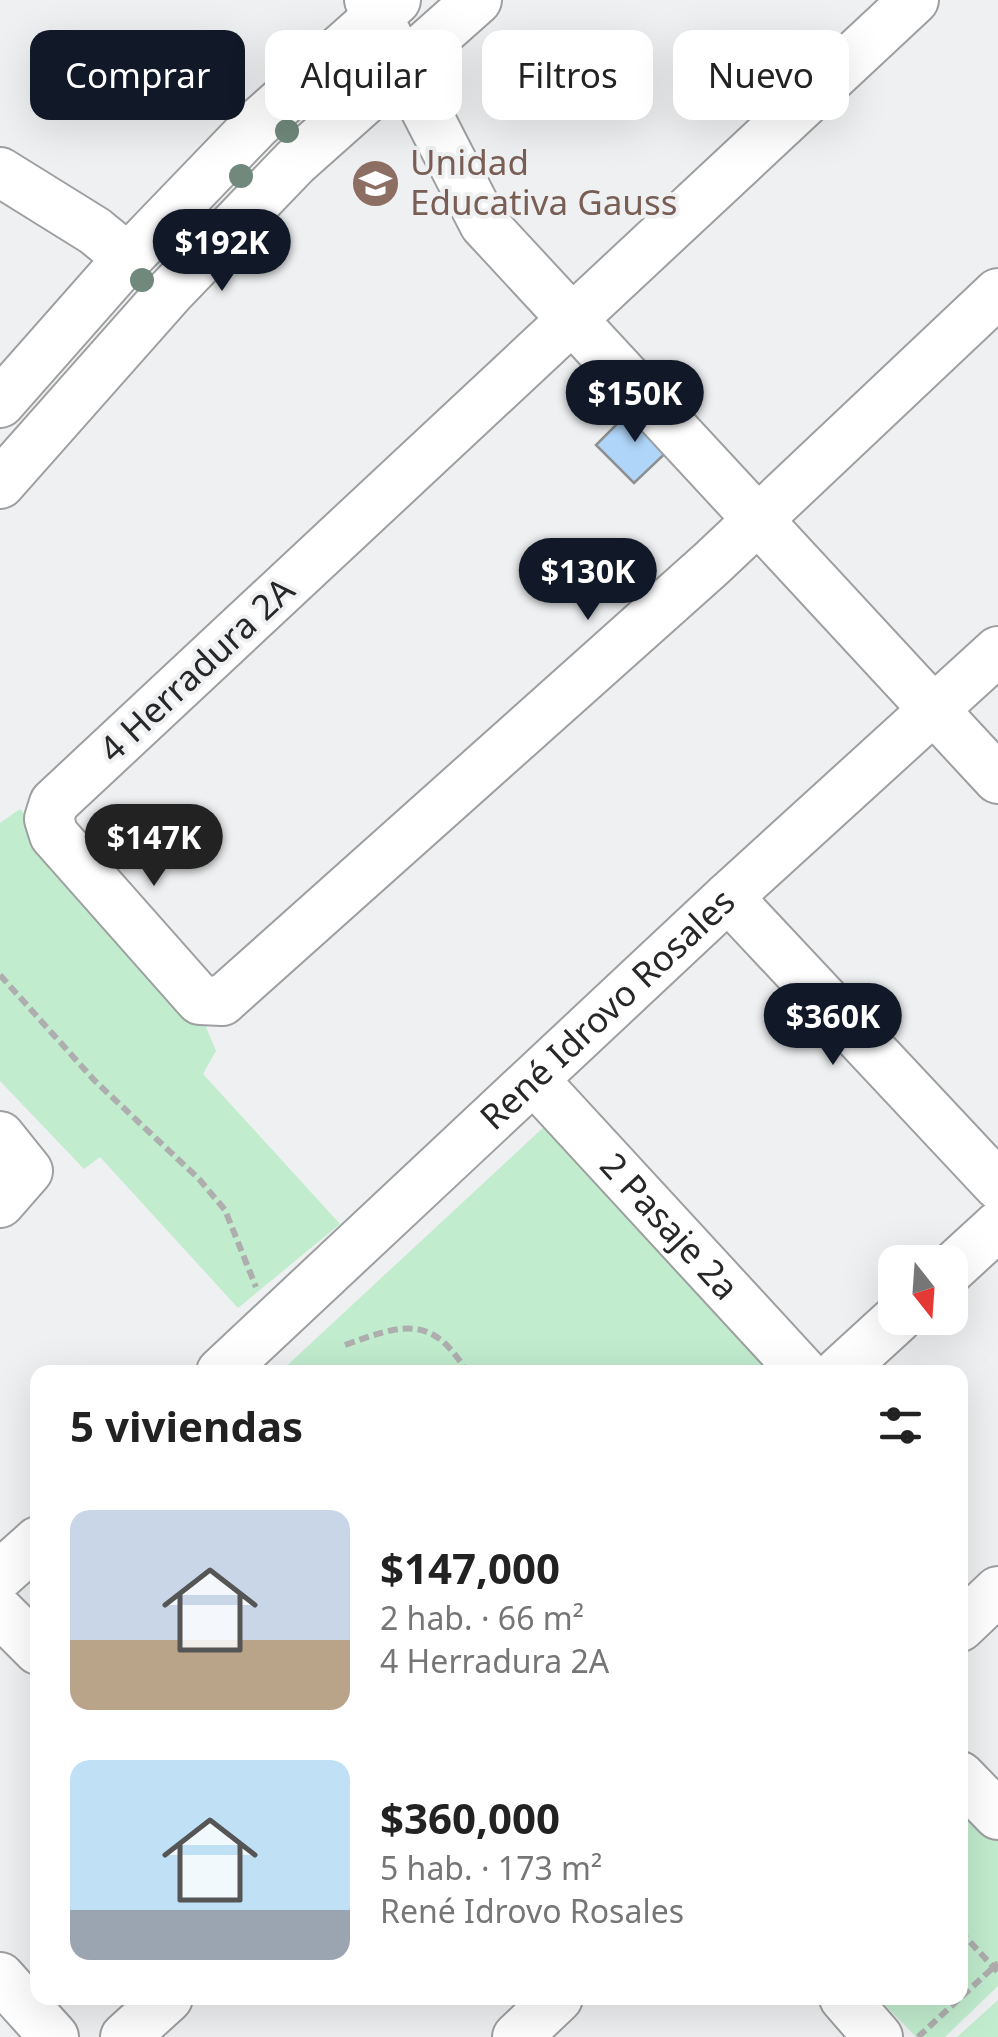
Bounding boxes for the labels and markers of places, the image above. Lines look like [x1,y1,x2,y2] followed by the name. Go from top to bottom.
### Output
[410,138,678,225] place label: Unidad Educativa Gauss
[349,157,401,209] school or university icon: Unidad Educativa Gauss
[152,209,292,294] pin: $192K
[565,360,705,445] pin: $150K
[518,538,658,623] pin: $130K
[84,804,224,889] pin: $147K
[763,983,903,1068] pin: $360K

